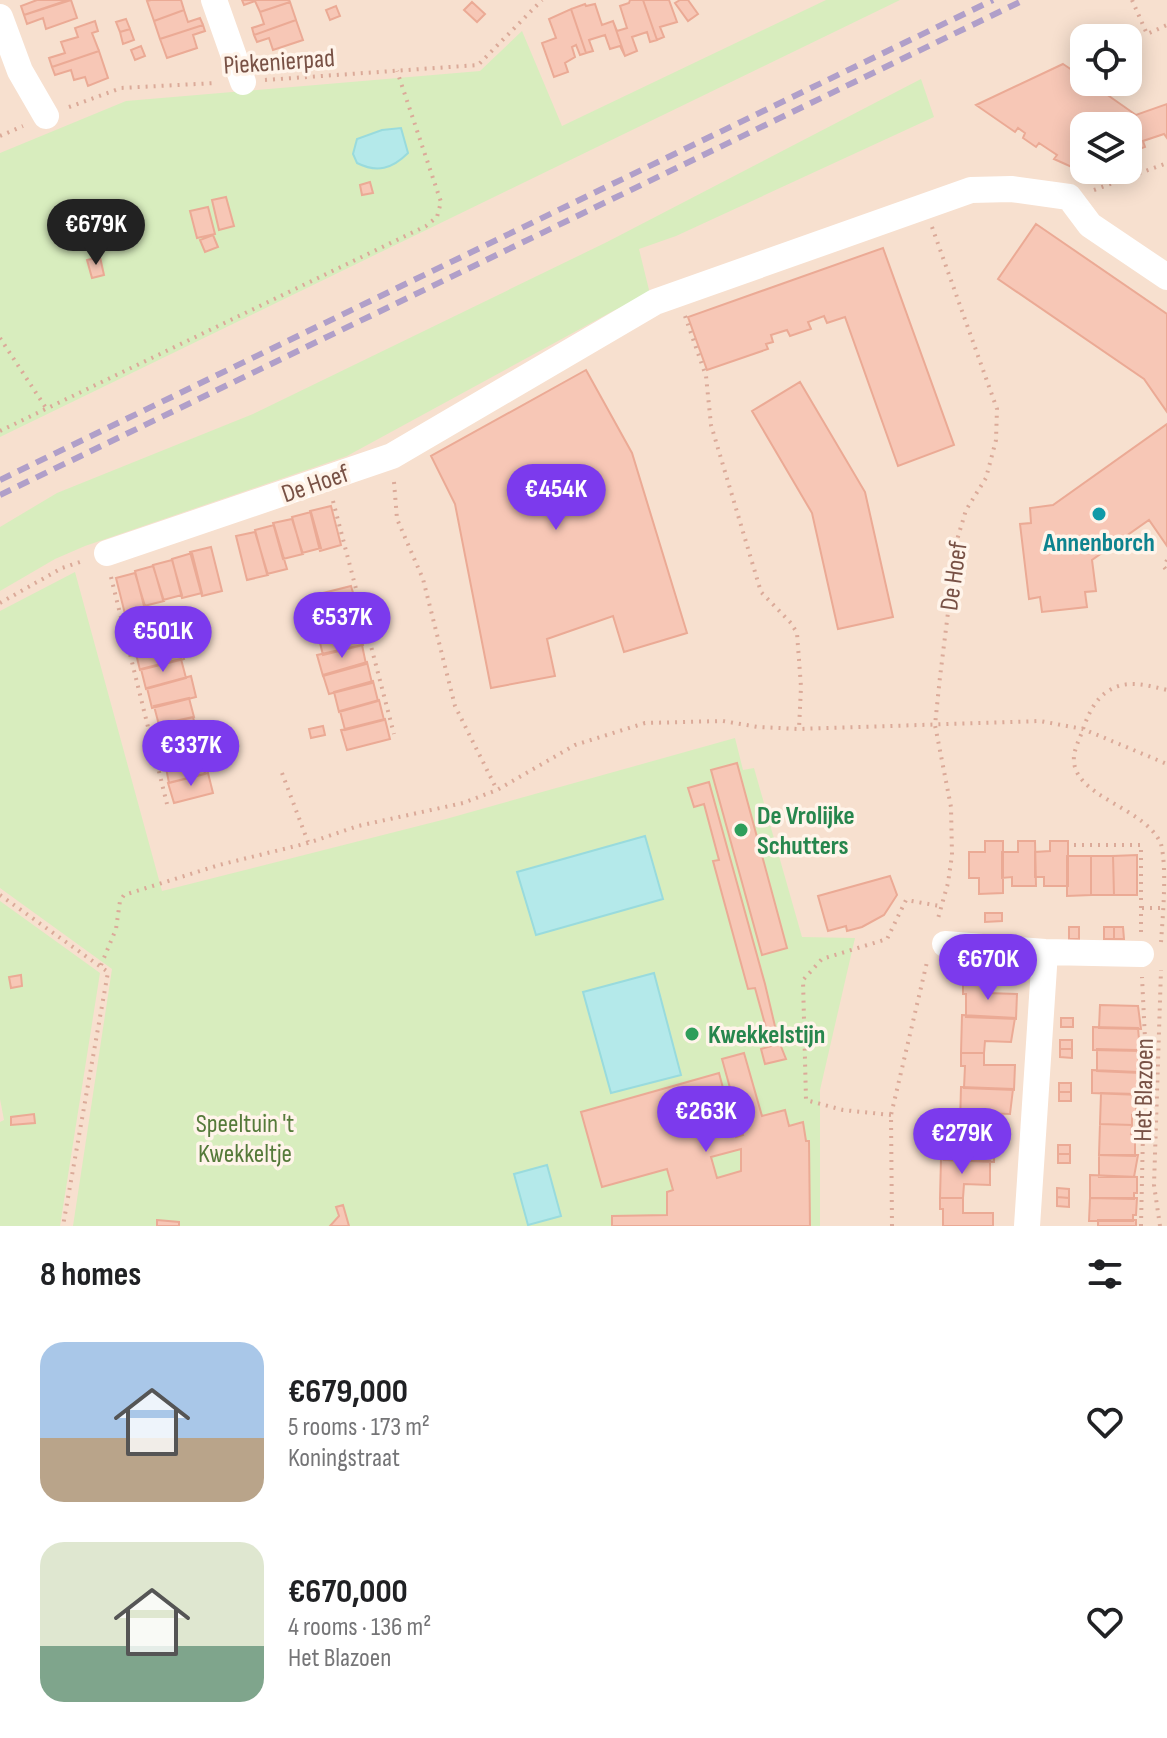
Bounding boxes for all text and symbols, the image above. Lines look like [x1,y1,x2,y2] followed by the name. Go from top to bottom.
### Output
[1070,24,1142,184] map controls
[1070,24,1142,96] button: locate
[222,43,336,82] street label: Piekenierpad
[1070,112,1142,184] button: layers
[40,199,152,267] pin: €679K
[65,209,127,240] text: €679K
[278,458,354,510] street label: De Hoef
[500,464,612,532] pin: €454K
[525,474,587,505] text: €454K
[1090,505,1108,523] marker: Annenborch
[1042,528,1155,559] place label: Annenborch
[934,539,975,613] street label: De Hoef
[286,592,398,660] pin: €537K
[312,602,372,633] text: €537K
[107,606,219,674] pin: €501K
[133,616,193,647] text: €501K
[135,720,247,788] pin: €337K
[160,730,222,761] text: €337K
[757,801,855,862] place label: De Vrolijke Schutters
[732,821,750,839] marker: De Vrolijke Schutters
[932,934,1044,1002] pin: €670K
[957,944,1019,975] text: €670K
[708,1020,825,1051] place label: Kwekkelstijn
[683,1025,701,1043] marker: Kwekkelstijn
[1128,1038,1161,1142] street label: Het Blazoen
[650,1086,762,1154] pin: €263K
[675,1096,737,1127] text: €263K
[906,1108,1018,1176] pin: €279K
[196,1109,294,1170] park label: Speeltuin 't Kwekkeltje
[931,1118,993,1149] text: €279K
[1083,1252,1127,1296] icon: filters
[40,1254,141,1295] text: 8 homes
[288,1371,408,1412] text: €679,000
[104,1374,200,1470] icon: home
[1083,1400,1127,1444] icon: heart
[288,1412,430,1443] text: 5 rooms · 173 m²
[288,1443,400,1474] text: Koningstraat
[288,1571,408,1612] text: €670,000
[104,1574,200,1670] icon: home
[1083,1600,1127,1644] icon: heart
[288,1612,431,1643] text: 4 rooms · 136 m²
[288,1643,391,1674] text: Het Blazoen

